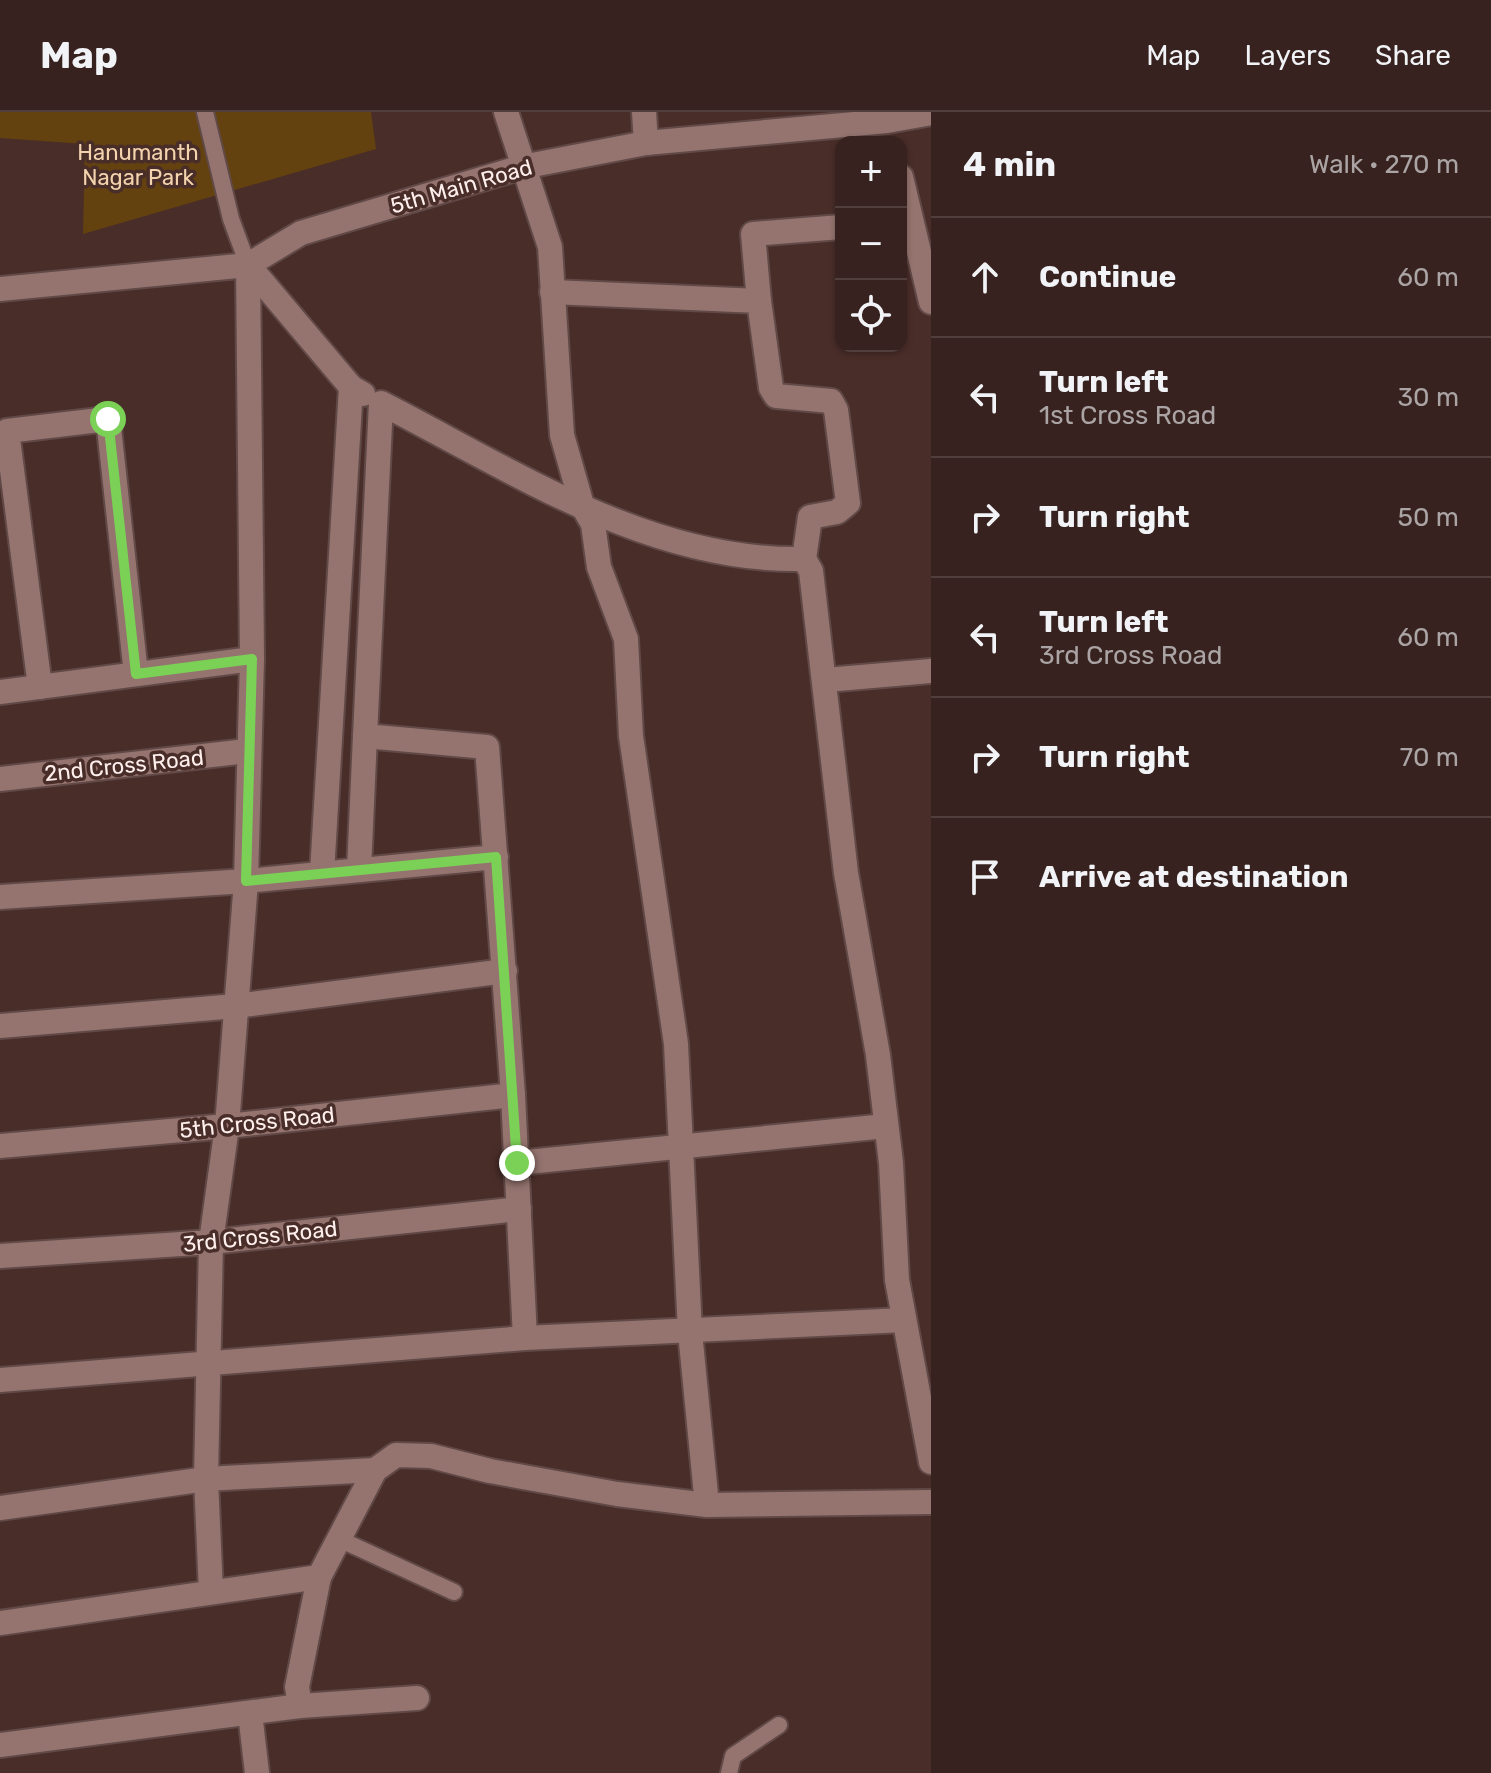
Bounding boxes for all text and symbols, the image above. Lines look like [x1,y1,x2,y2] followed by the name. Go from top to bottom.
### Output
[40,32,118,78] text: Map
[1146,39,1201,72] text: Map
[1245,39,1331,72] text: Layers
[1375,39,1451,72] text: Share
[835,136,907,352] map controls
[835,136,907,208] button: +
[77,139,199,191] park label: Hanumanth Nagar Park
[963,144,1056,185] text: 4 min
[1309,149,1459,180] text: Walk · 270 m
[387,153,535,220] street label: 5th Main Road
[835,208,907,280] button: −
[963,255,1007,299] icon: ahead
[1039,259,1176,295] text: Continue
[1397,262,1459,293] text: 60 m
[835,280,907,352] button: locate
[1039,364,1169,400] text: Turn left
[963,375,1007,419] icon: left
[1397,382,1459,413] text: 30 m
[1039,400,1216,431] text: 1st Cross Road
[90,401,126,437] route start
[963,495,1007,539] icon: right
[1039,499,1190,535] text: Turn right
[1398,502,1459,533] text: 50 m
[1039,604,1169,640] text: Turn left
[963,615,1007,659] icon: left
[1397,622,1459,653] text: 60 m
[1039,640,1222,671] text: 3rd Cross Road
[963,735,1007,779] icon: right
[1039,739,1190,775] text: Turn right
[1400,742,1459,773] text: 70 m
[43,744,205,787] street label: 2nd Cross Road
[963,855,1007,899] icon: arrive
[1039,859,1349,895] text: Arrive at destination
[178,1101,336,1144] street label: 5th Cross Road
[499,1145,535,1181] route end
[181,1215,339,1258] street label: 3rd Cross Road

